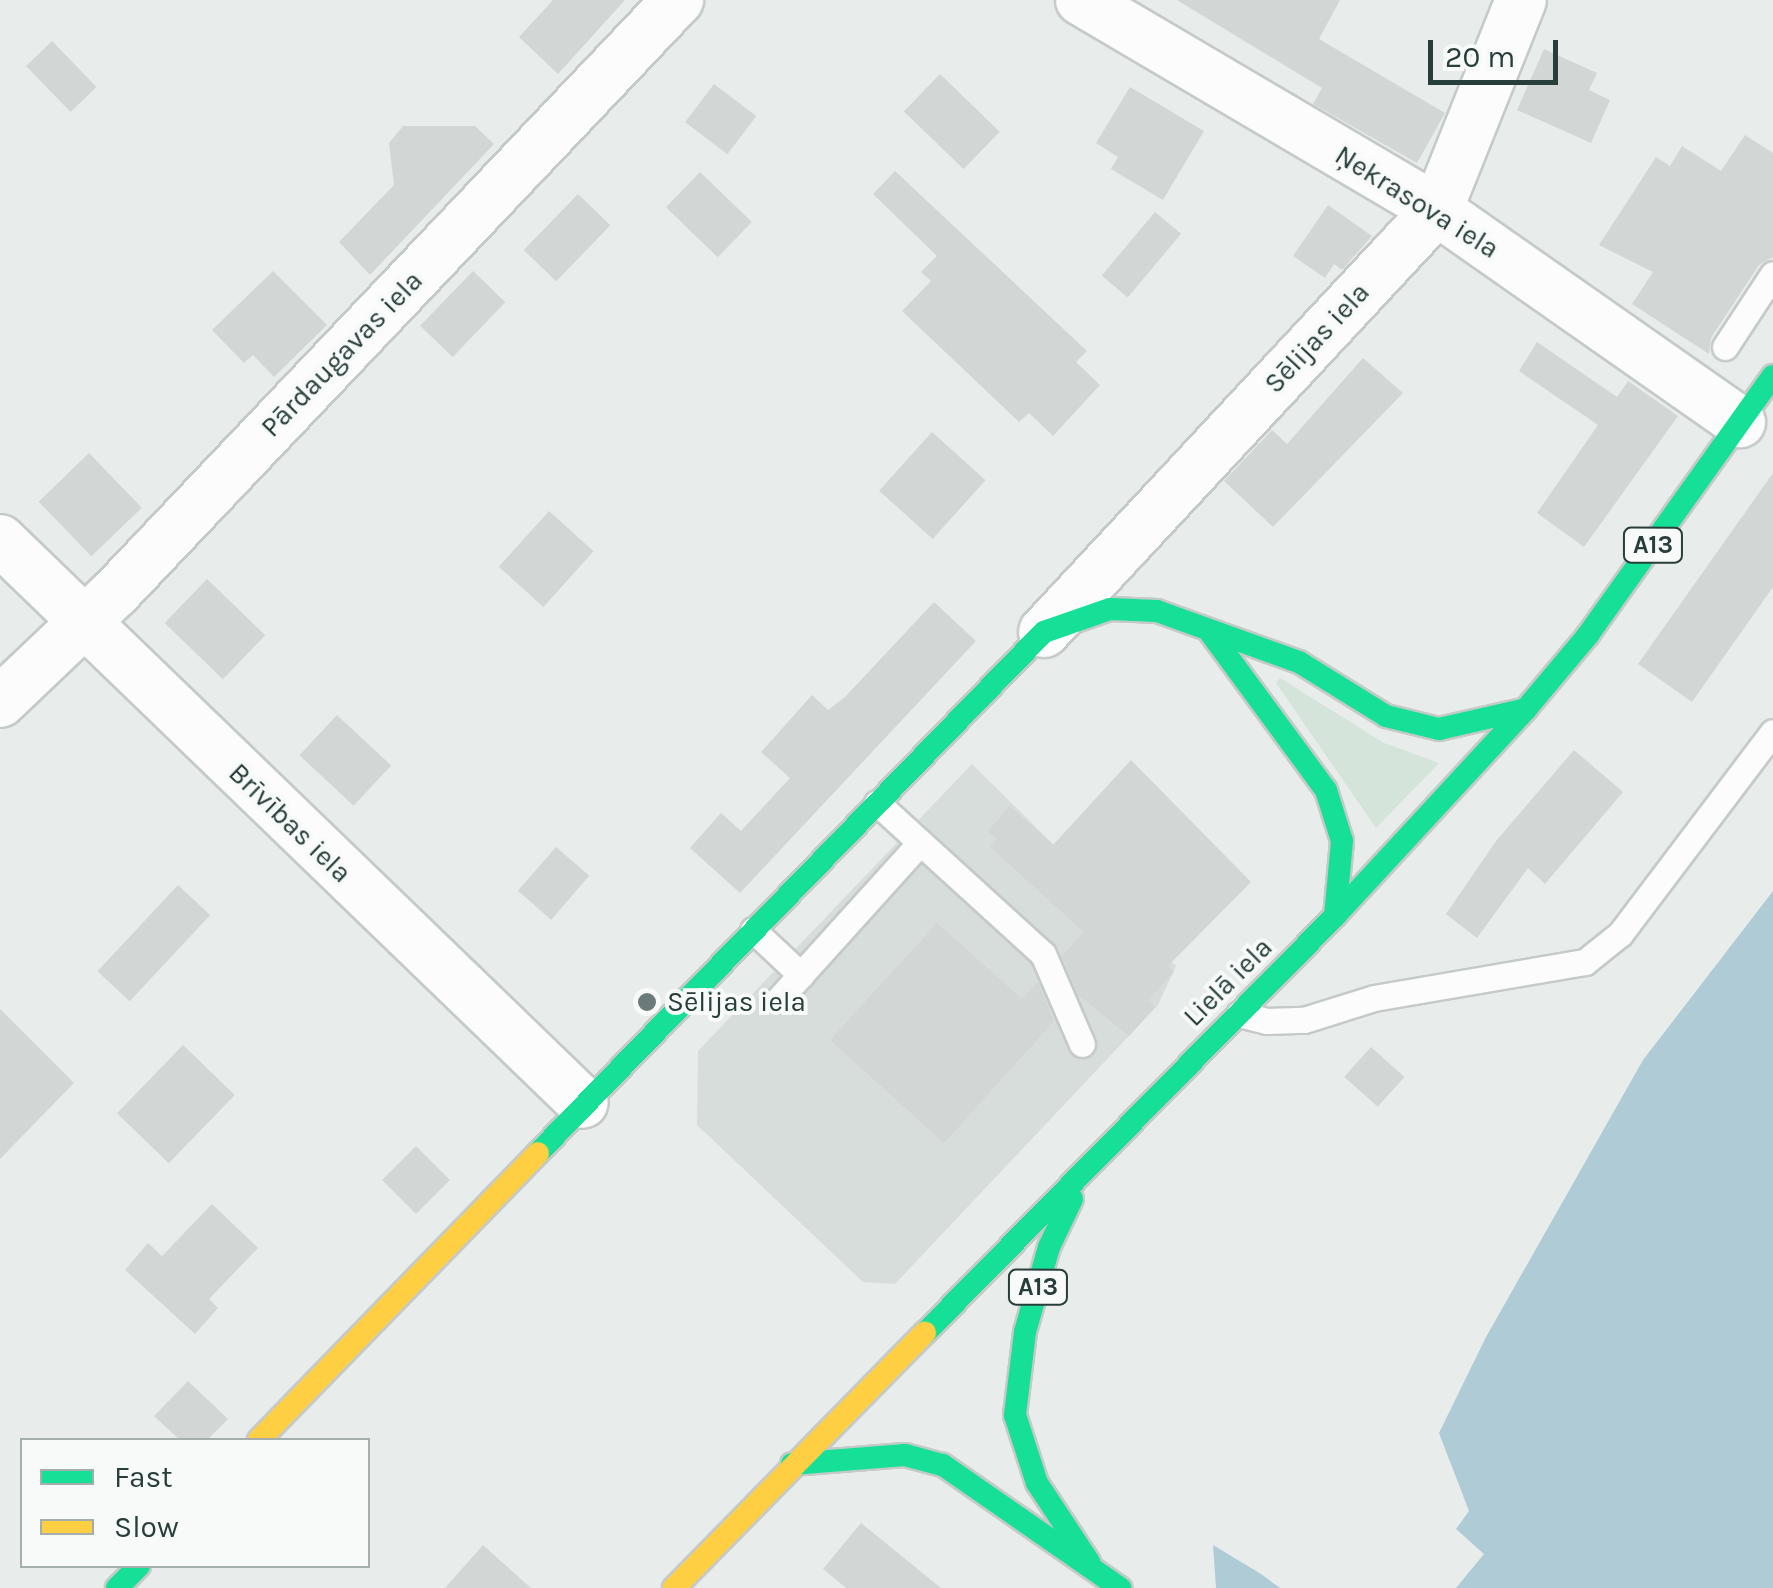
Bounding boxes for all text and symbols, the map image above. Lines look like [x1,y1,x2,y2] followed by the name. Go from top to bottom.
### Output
[1433,20,1563,82] scale bar
[1445,39,1515,75] text: 20 m
[1329,138,1505,266] street label: Ņekrasova iela
[254,264,430,444] street label: Pārdaugavas iela
[1257,276,1377,400] street label: Sēlijas iela
[1620,525,1686,565] road number: A13
[222,756,358,890] street label: Brīvības iela
[1177,931,1279,1033] street label: Lielā iela
[667,985,806,1019] place label: Sēlijas iela
[636,991,658,1013] marker: Sēlijas iela
[1006,1267,1070,1307] road number: A13
[20,1438,370,1568] legend
[114,1459,173,1495] text: Fast
[114,1509,179,1545] text: Slow

